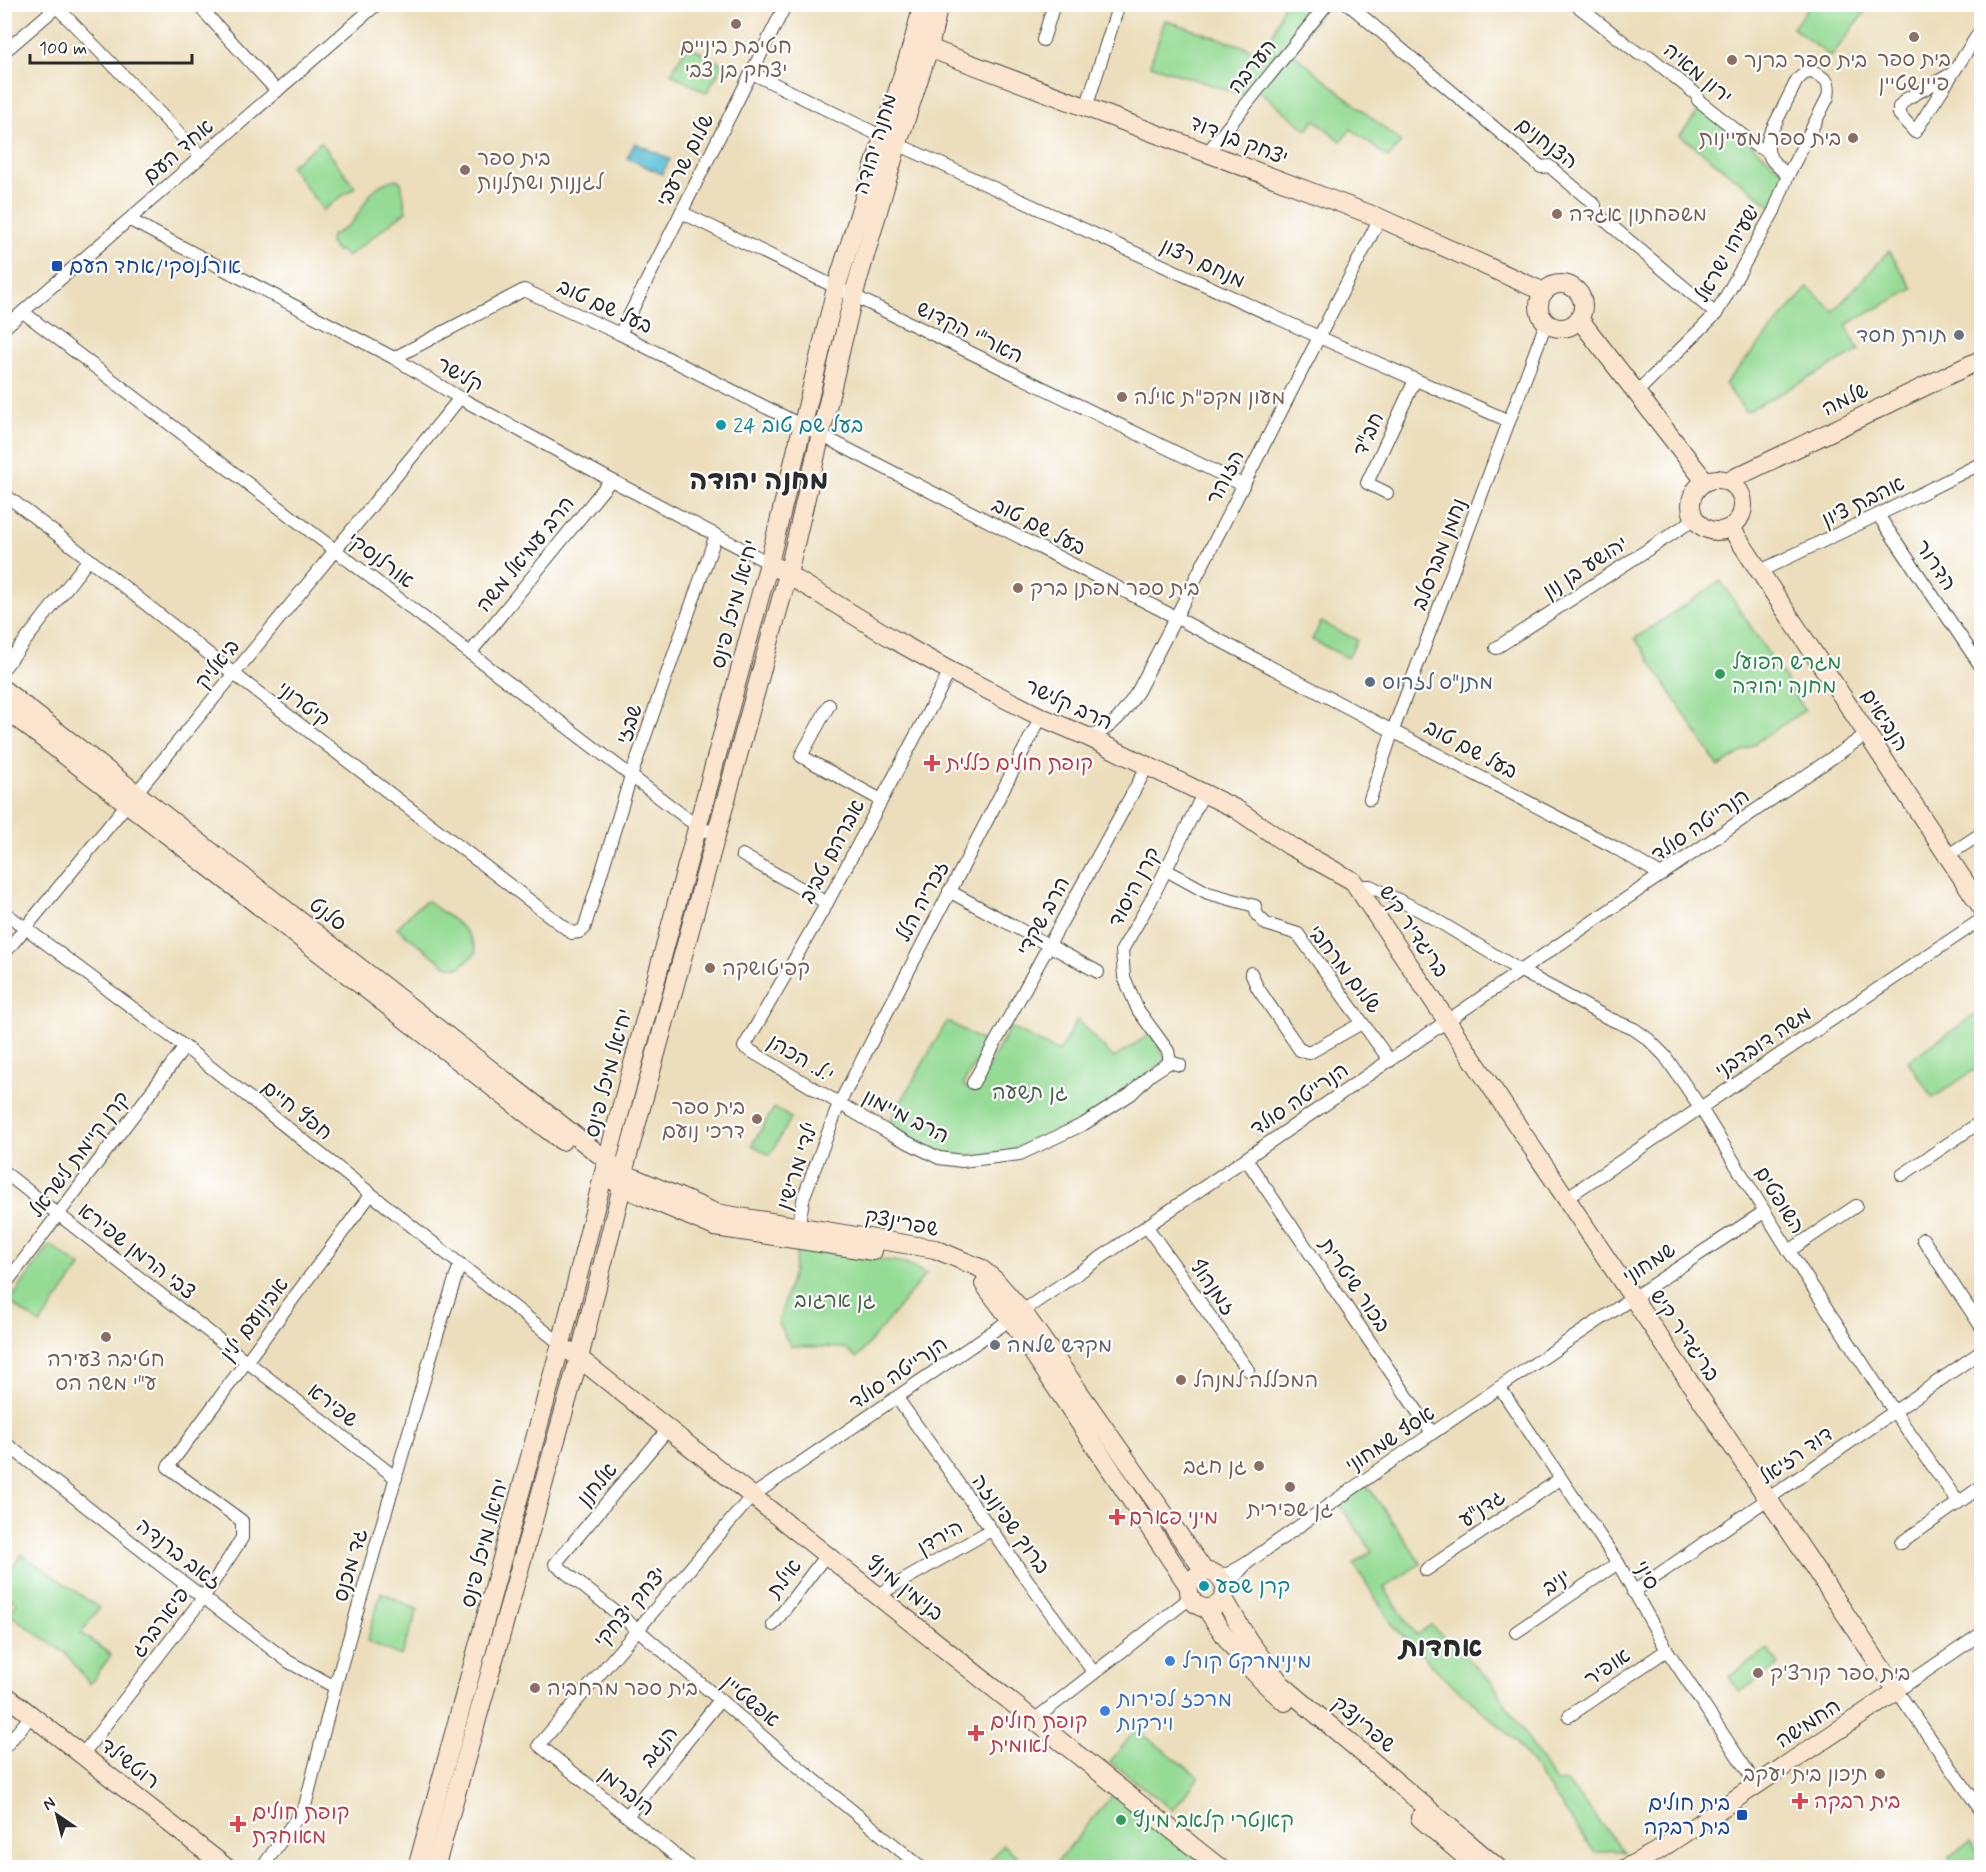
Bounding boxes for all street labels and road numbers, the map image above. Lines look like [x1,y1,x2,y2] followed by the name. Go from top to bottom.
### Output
[1222,33,1284,100] street label: הערבה
[1657,37,1738,111] street label: ירון מאיה
[847,90,905,198] street label: מחנה יהודה
[650,109,721,212] street label: שלום שרעבי
[1185,109,1292,172] street label: יצחק בן דוד
[1510,111,1583,176] street label: הצנחנים
[137,113,220,190] street label: אחד העם
[1688,199,1767,308] street label: ישעיהו ישראל
[1156,232,1249,296] street label: מנחם רצון
[553,273,657,341] street label: בעל שם טוב
[912,295,1028,371] street label: האר"י הקדוש
[431,350,488,399] street label: קלישר
[1818,377,1873,423] street label: שלמה
[1347,408,1391,461] street label: חב"ד
[1200,445,1252,510] street label: הזוהר
[1817,470,1910,534] street label: אהבת ציון
[470,491,581,619] street label: הרב עמיאל משה
[987,491,1090,562] street label: בעל שם טוב
[1406,494,1474,614] street label: נחמן מברסלב
[341,526,420,595] street label: אורלנסקי
[1538,530,1634,606] street label: יהושע בן נון
[1908,535,1962,597] street label: הדרור
[704,537,766,672] street label: יחיאל מיכל פינס
[189,634,247,695] street label: ביאליק
[1020,672,1117,737] street label: הרב קלישר
[271,676,336,734] street label: קיטרוני
[1853,684,1915,757] street label: הנביאים
[610,701,650,748] street label: שבזי
[1419,714,1522,786] street label: בעל שם טוב
[1646,783,1755,869] street label: הנרייטה סולד
[794,794,872,909] street label: אברהם טביב
[1102,842,1168,933] street label: קרן היסוד
[890,856,956,947] street label: זכריה הלל
[1011,872,1077,961] street label: הרב שקדי
[1372,880,1454,983] street label: בריגדיר קיש
[303,891,352,938] street label: סלנט
[1301,920,1388,1020] street label: שלום מרחבי
[1710,1000,1817,1085] street label: משה דובדבני
[578,1006,640,1141] street label: יחיאל מיכל פינס
[762,1028,839,1090] street label: י.ל. הכהן
[1245,1057,1354,1143] street label: הנרייטה סולד
[255,1074,338,1147] street label: חפץ חיים
[858,1083,954,1151] street label: הרב מיימון
[23,1086,137,1224] street label: קרן קיימת לישראל
[771,1119,825,1214] street label: ילדי מרישין
[1747,1161,1811,1240] street label: השופטים
[72,1197,201,1307] street label: צבי הרמן שפירא
[862,1202,941,1244] street label: שפרינצק
[1312,1232,1396,1338] street label: בכור שיטרית
[1618,1236,1681,1291] street label: שמחוני
[1183,1254,1242,1321] street label: זמנהוף
[214,1272,296,1367] street label: אבינועם ילין
[1643,1284,1725,1387] street label: בריגדיר קיש
[844,1331,953,1417] street label: הנרייטה סולד
[301,1377,363,1434] street label: שפירא
[1340,1400,1441,1480] street label: אסף שמחוני
[1754,1420,1839,1491] street label: דוד רזיאל
[571,1457,624,1512] street label: אלחנן
[964,1469,1056,1580] street label: ברוך שפינוזה
[454,1476,516,1611] street label: יחיאל מיכל פינס
[1454,1483,1511,1534] street label: גדנ"ע
[130,1513,227,1597] street label: זאב ברנדה
[912,1514,969,1562] street label: הירדן
[327,1525,375,1605] street label: גד מכנס
[860,1550,949,1628] street label: בנימין מינץ
[760,1553,809,1605] street label: אילת
[1627,1556,1666,1595] street label: סיני
[588,1561,674,1654] street label: יצחק יצחקי
[1537,1563,1576,1602] street label: יניב
[125,1582,196,1664] street label: פיארברג
[1579,1642,1636,1694] street label: אופיר
[715,1669,785,1734] street label: אפשטיין
[1326,1690,1401,1759] street label: שפרינצק
[1771,1692,1846,1755] street label: החמישה
[635,1720,685,1773] street label: הנגב
[94,1732,165,1796] street label: רוטשילד
[593,1761,660,1823] street label: הוברמן

